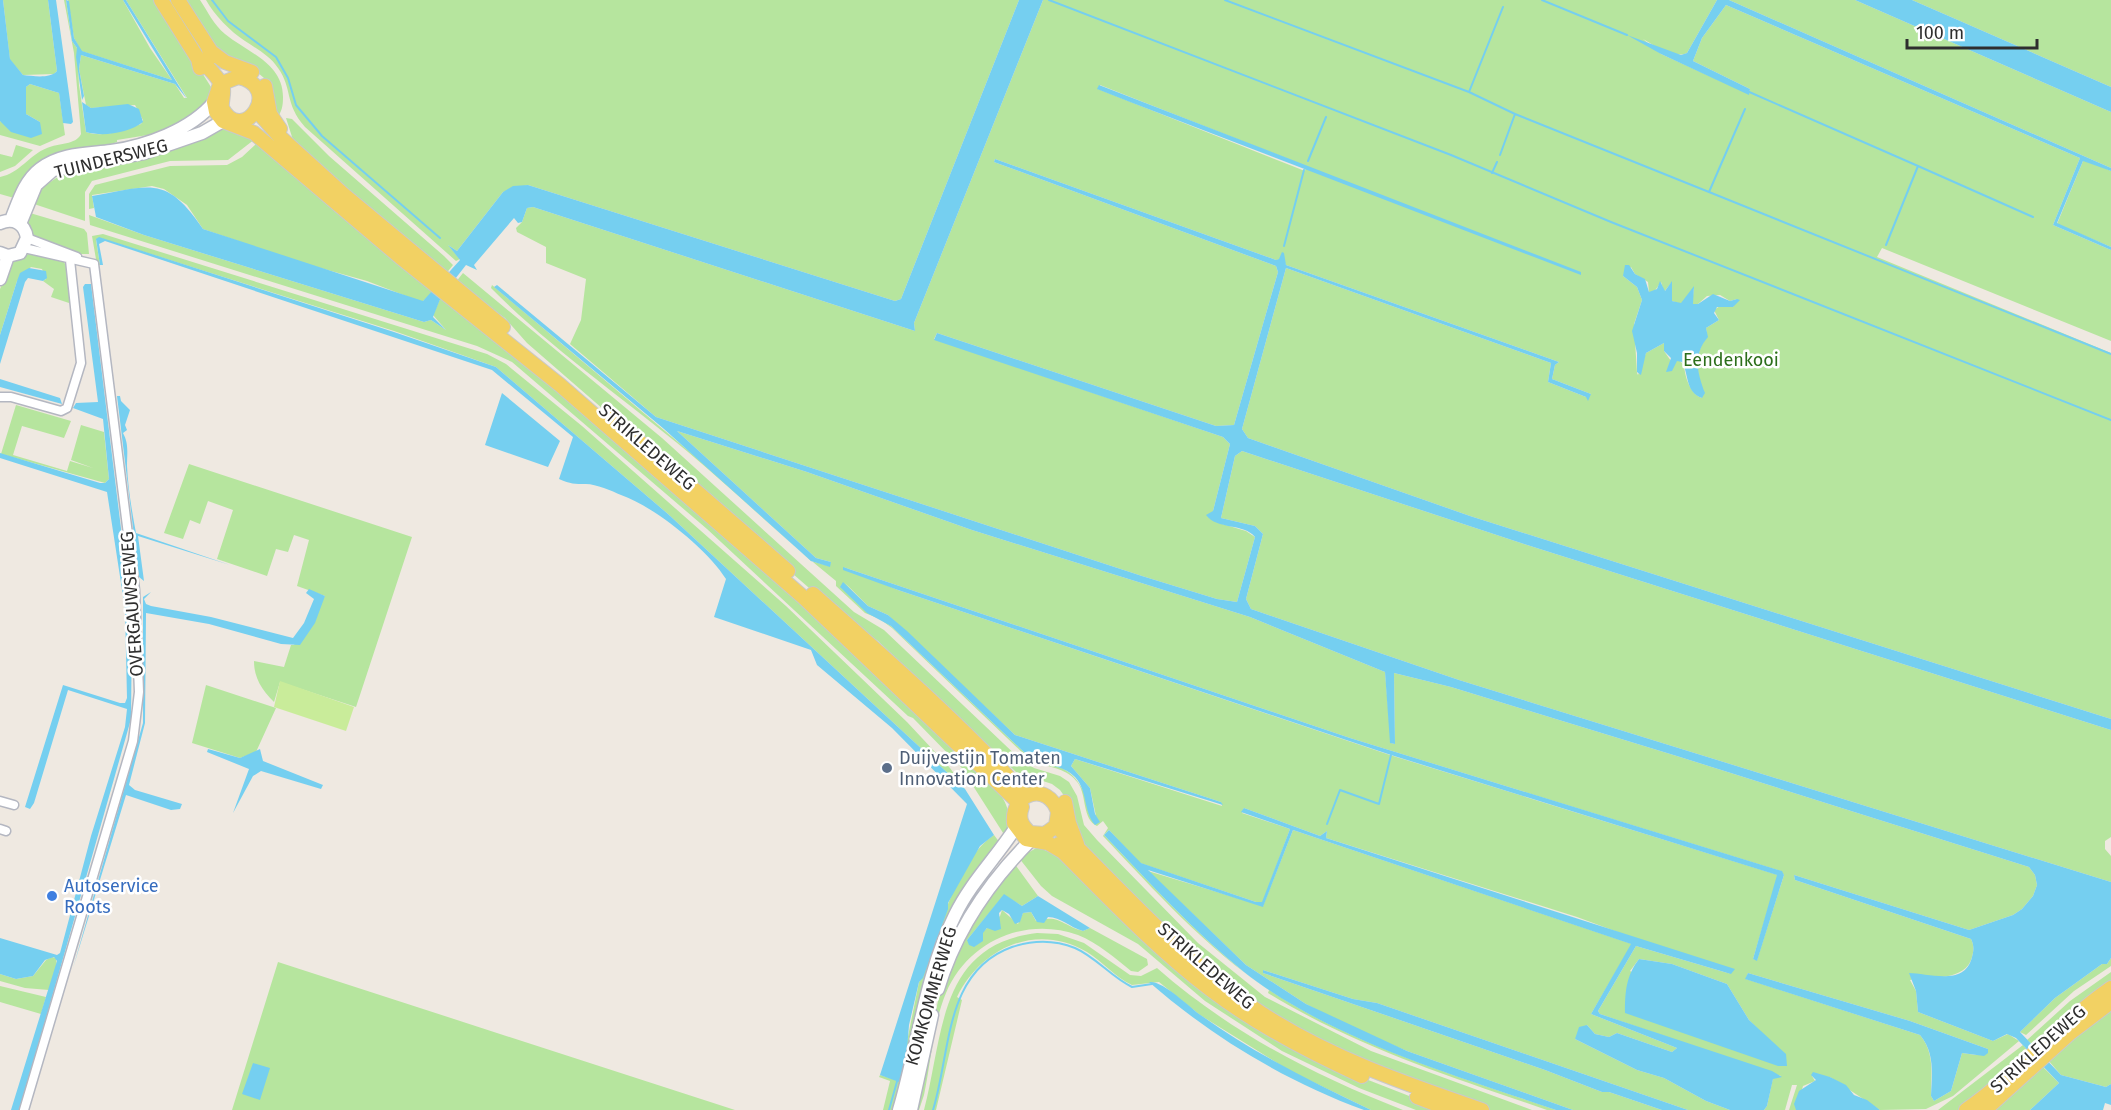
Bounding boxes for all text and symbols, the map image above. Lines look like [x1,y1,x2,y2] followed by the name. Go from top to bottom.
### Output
[1907,12,2038,50] scale bar
[1916,22,1964,44] text: 100 m
[52,134,170,184] street label: TUINDERSWEG
[1683,349,1779,371] park label: Eendenkooi
[594,399,700,495] street label: STRIKLEDEWEG
[116,530,148,678] street label: OVERGAUWSEWEG
[899,747,1061,790] place label: Duijvestijn Tomaten Innovation Center
[880,761,894,775] marker: Duijvestijn Tomaten Innovation Center
[64,875,159,918] place label: Autoservice Roots
[45,889,59,903] marker: Autoservice Roots
[1153,918,1259,1014] street label: STRIKLEDEWEG
[901,924,961,1068] street label: KOMKOMMERWEG
[1986,1000,2090,1098] street label: STRIKLEDEWEG

